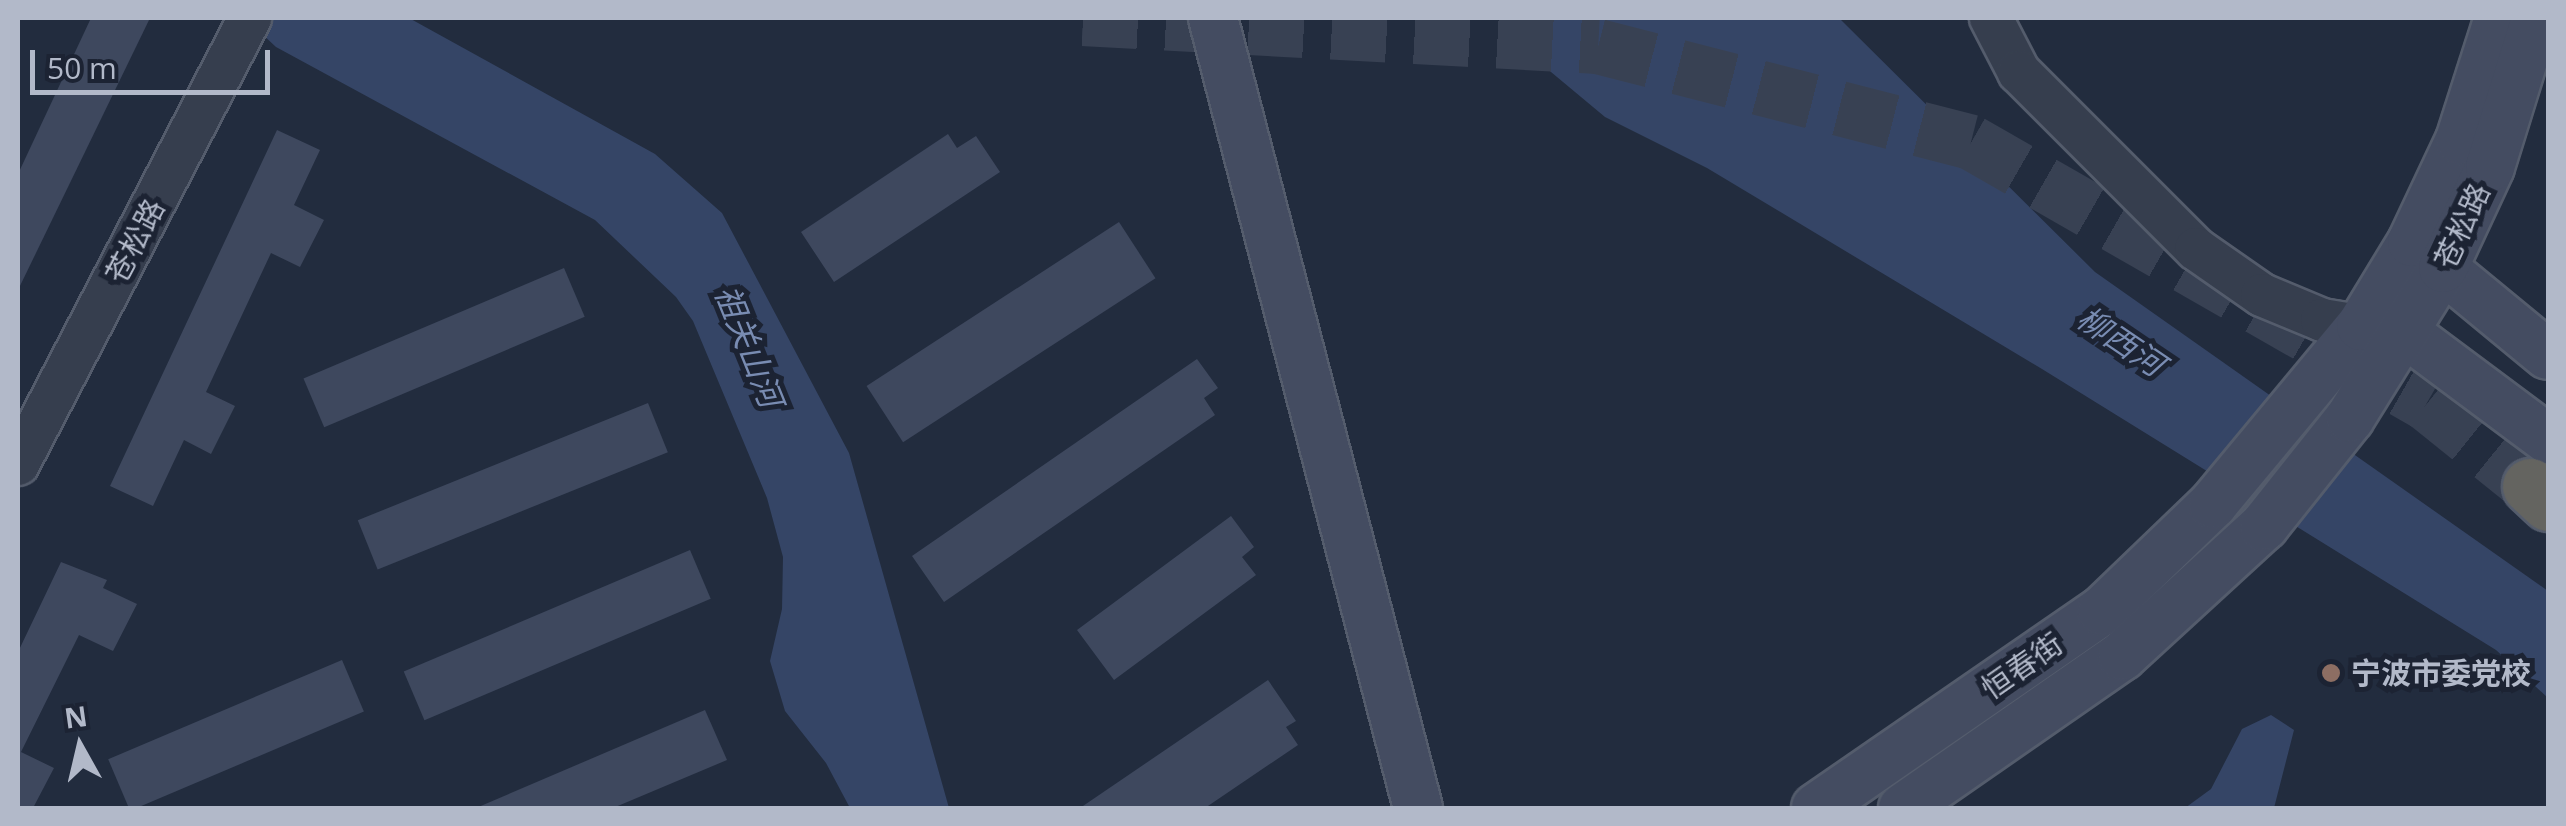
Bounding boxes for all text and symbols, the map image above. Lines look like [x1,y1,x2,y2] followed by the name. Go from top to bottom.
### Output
[35,30,275,92] scale bar
[47,47,117,88] text: 50 m
[2427,178,2497,274] street label: 苍松路
[98,193,172,289] street label: 苍松路
[707,279,791,413] water label: 祖关山河
[2070,298,2172,384] water label: 柳西河
[1975,625,2069,707] street label: 恒春街
[2351,655,2531,691] place label: 宁波市委党校
[2320,662,2342,684] marker: 宁波市委党校
[30,696,130,796] north arrow
[62,696,90,737] text: N

